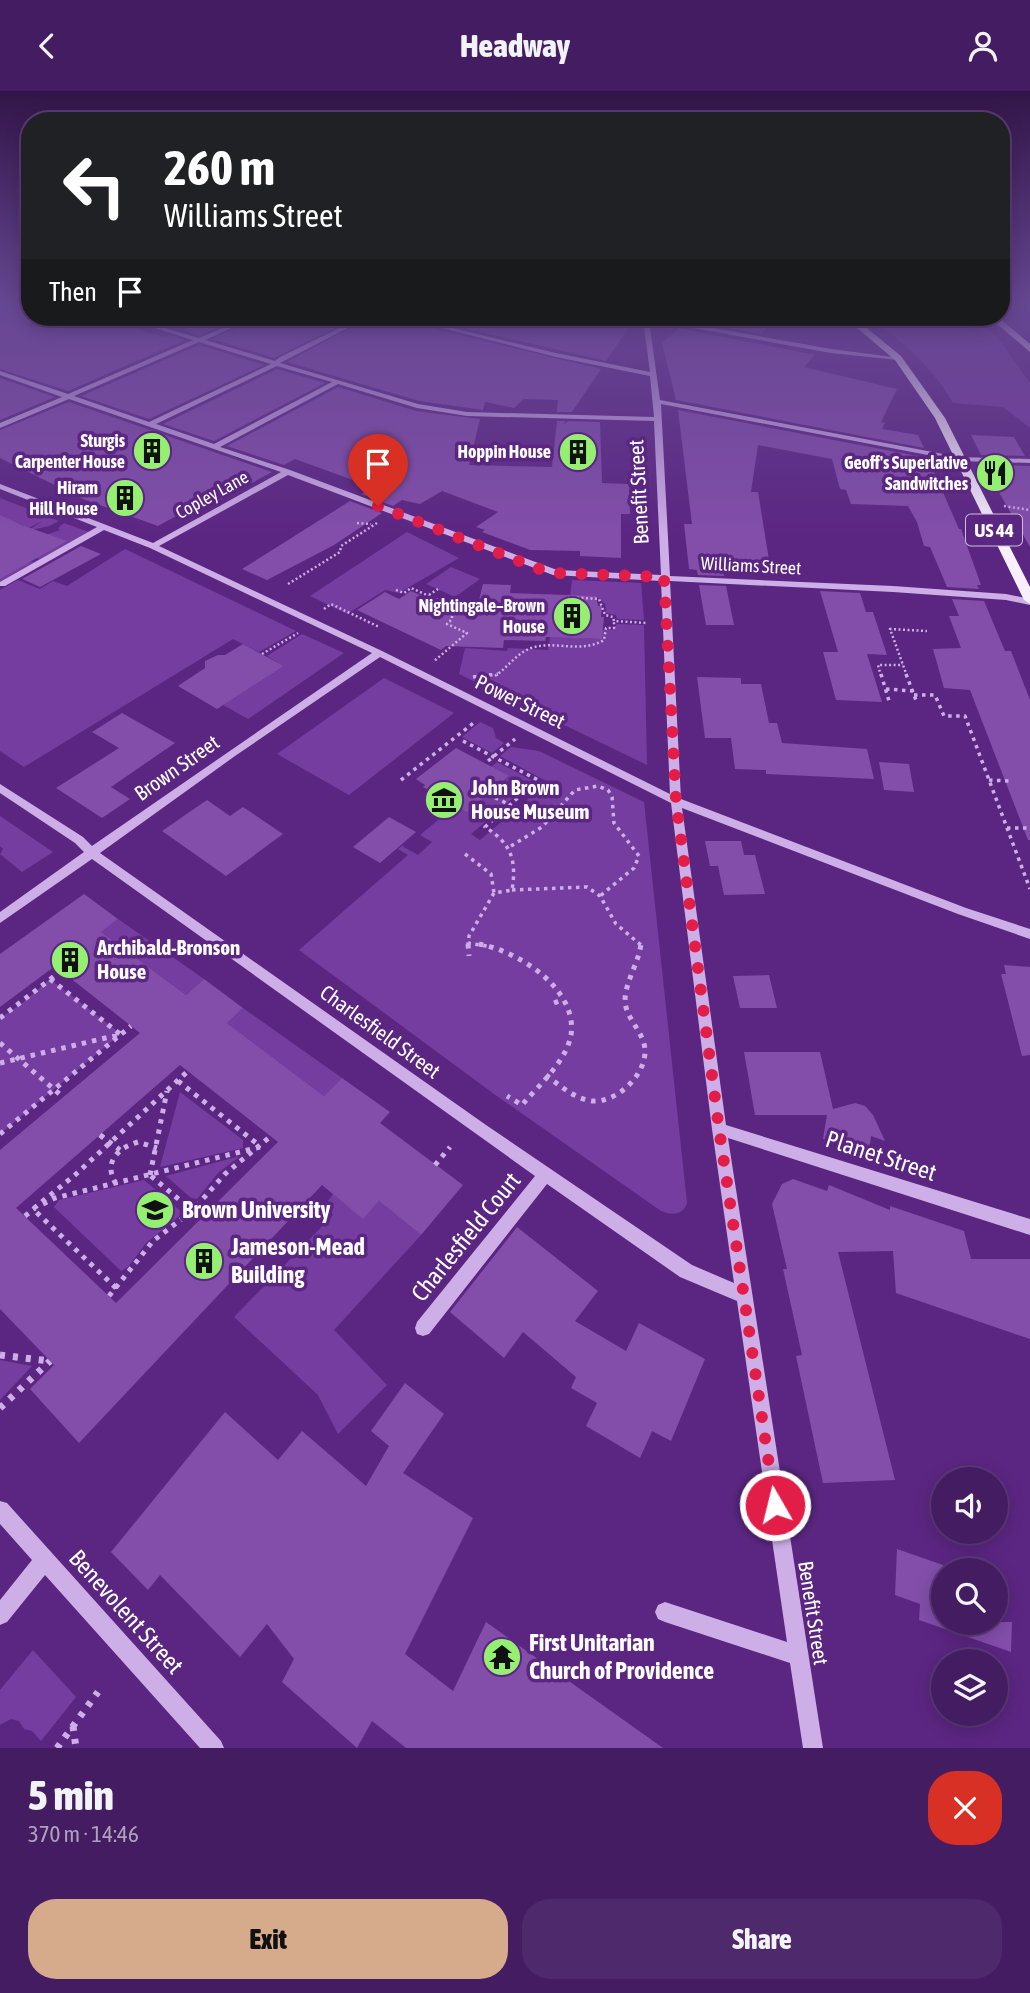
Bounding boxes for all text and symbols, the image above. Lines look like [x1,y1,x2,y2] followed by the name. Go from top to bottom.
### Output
[28,27,66,65] icon: back
[460,27,570,64] text: Headway
[964,27,1002,65] icon: person
[164,139,275,195] text: 260 m
[49,140,140,231] icon: left
[164,197,343,234] text: Williams Street
[111,273,149,311] icon: arrive
[49,277,97,307] text: Then
[15,430,126,472] place label: Sturgis Carpenter House
[131,430,173,472] building icon: Sturgis Carpenter House
[557,431,599,473] building icon: Hoppin House
[348,434,408,506] pin
[623,439,653,545] street label: Benefit Street
[458,441,551,462] place label: Hoppin House
[359,445,397,483] icon: arrive
[844,452,969,494] place label: Geoff's Superlative Sandwitches
[974,452,1016,494] restaurant icon: Geoff's Superlative Sandwitches
[172,466,252,523] street label: Copley Lane
[29,477,98,519] place label: Hiram Hill House
[104,477,146,519] building icon: Hiram Hill House
[966,515,1022,545] road number: US 44
[700,552,802,579] street label: Williams Street
[418,595,545,637] place label: Nightingale–Brown House
[551,595,593,637] building icon: Nightingale–Brown House
[472,669,569,733] street label: Power Street
[130,729,223,805] street label: Brown Street
[470,775,589,823] place label: John Brown House Museum
[423,779,465,821] museum icon: John Brown House Museum
[96,935,240,983] place label: Archibald-Bronson House
[49,939,91,981] building icon: Archibald-Bronson House
[316,980,445,1083] street label: Charlesfield Street
[822,1125,940,1186] street label: Planet Street
[406,1167,526,1306] street label: Charlesfield Court
[134,1189,176,1231] school or university icon: Brown University
[182,1196,331,1223] place label: Brown University
[230,1233,365,1288] place label: Jameson-Mead Building
[183,1240,225,1282] building icon: Jameson-Mead Building
[931,1467,1008,1726] map controls
[931,1467,1008,1544] button: sound
[738,1468,812,1542] position arrow
[64,1544,189,1679] street label: Benevolent Street
[931,1558,1008,1635] button: search
[794,1559,834,1666] street label: Benefit Street
[529,1629,714,1684] place label: First Unitarian Church of Providence
[481,1636,523,1678] temple icon: First Unitarian Church of Providence
[931,1649,1008,1726] button: layers
[28,1771,114,1819] text: 5 min
[928,1771,1002,1845] button: close
[28,1821,139,1847] text: 370 m · 14:46
[28,1899,508,1979] button: Exit
[522,1899,1002,1979] button: Share

